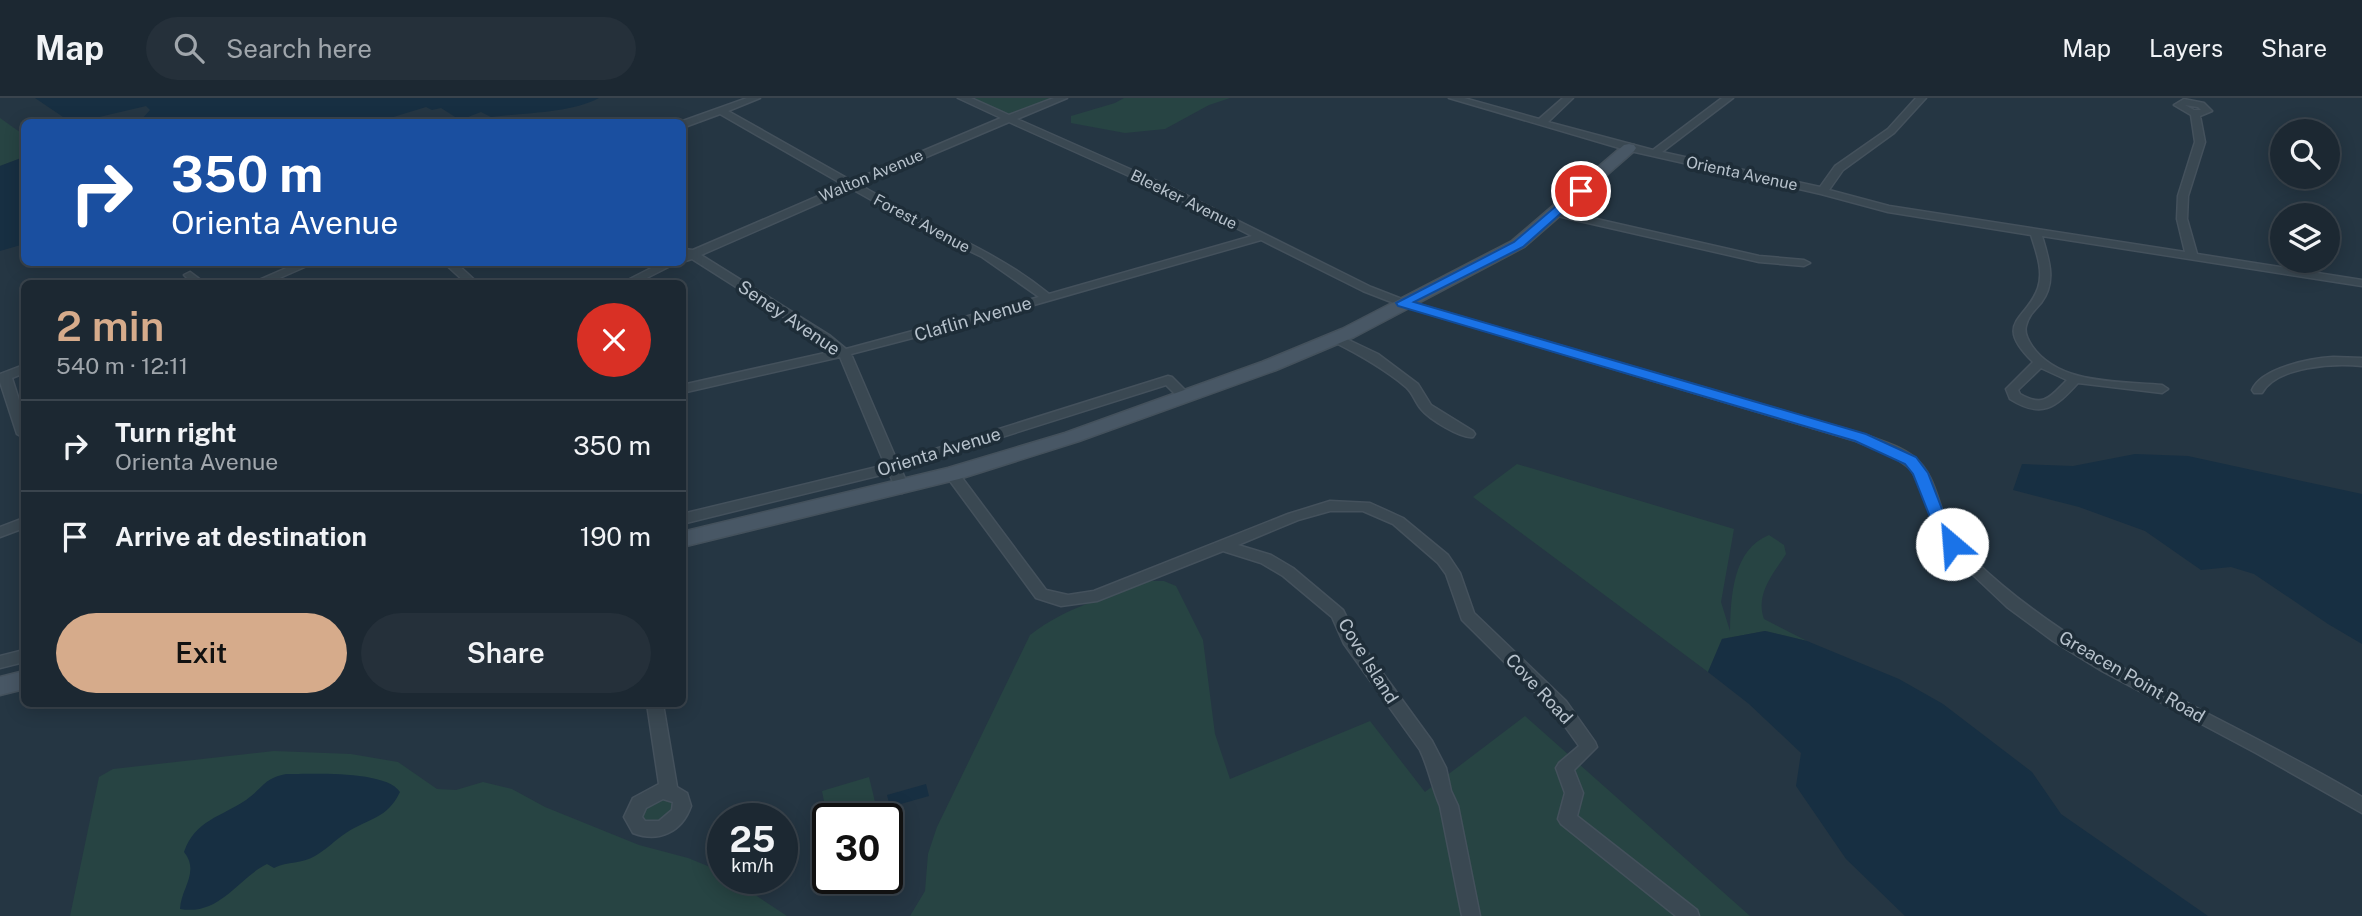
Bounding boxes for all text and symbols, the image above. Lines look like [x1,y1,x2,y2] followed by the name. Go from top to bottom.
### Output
[146,17,636,80] search box
[35,29,104,67] text: Map
[170,29,208,67] icon: search
[226,33,372,64] text: Search here
[2062,34,2111,62] text: Map
[2149,34,2223,62] text: Layers
[2261,34,2327,62] text: Share
[2270,119,2340,273] map controls
[2270,119,2340,189] button: search
[171,145,323,203] text: 350 m
[816,145,926,206] street label: Walton Avenue
[56,147,147,238] icon: right
[1684,152,1799,195] street label: Orienta Avenue
[1551,161,1611,221] pin
[1127,165,1240,233] street label: Bleeker Avenue
[1562,172,1600,210] icon: arrive
[870,190,973,257] street label: Forest Avenue
[2270,203,2340,273] button: layers
[171,204,398,241] text: Orienta Avenue
[734,276,844,359] street label: Seney Avenue
[912,292,1034,345] street label: Claflin Avenue
[56,301,164,350] text: 2 min
[577,303,651,377] button: close
[56,352,188,379] text: 540 m · 12:11
[115,417,237,448] text: Turn right
[875,423,1003,480] street label: Orienta Avenue
[56,427,94,465] icon: right
[573,430,651,461] text: 350 m
[115,448,278,475] text: Orienta Avenue
[1915,507,1989,581] position arrow
[56,518,94,556] icon: arrive
[115,521,367,552] text: Arrive at destination
[580,521,651,552] text: 190 m
[56,613,347,693] button: Exit
[361,613,651,693] button: Share
[1334,614,1403,707] street label: Cove Island
[2056,626,2209,727] street label: Greacen Point Road
[1502,649,1577,728] street label: Cove Road
[812,803,903,894] speed limit sign: 30
[730,819,775,860] text: 25
[731,855,774,876] text: km/h

